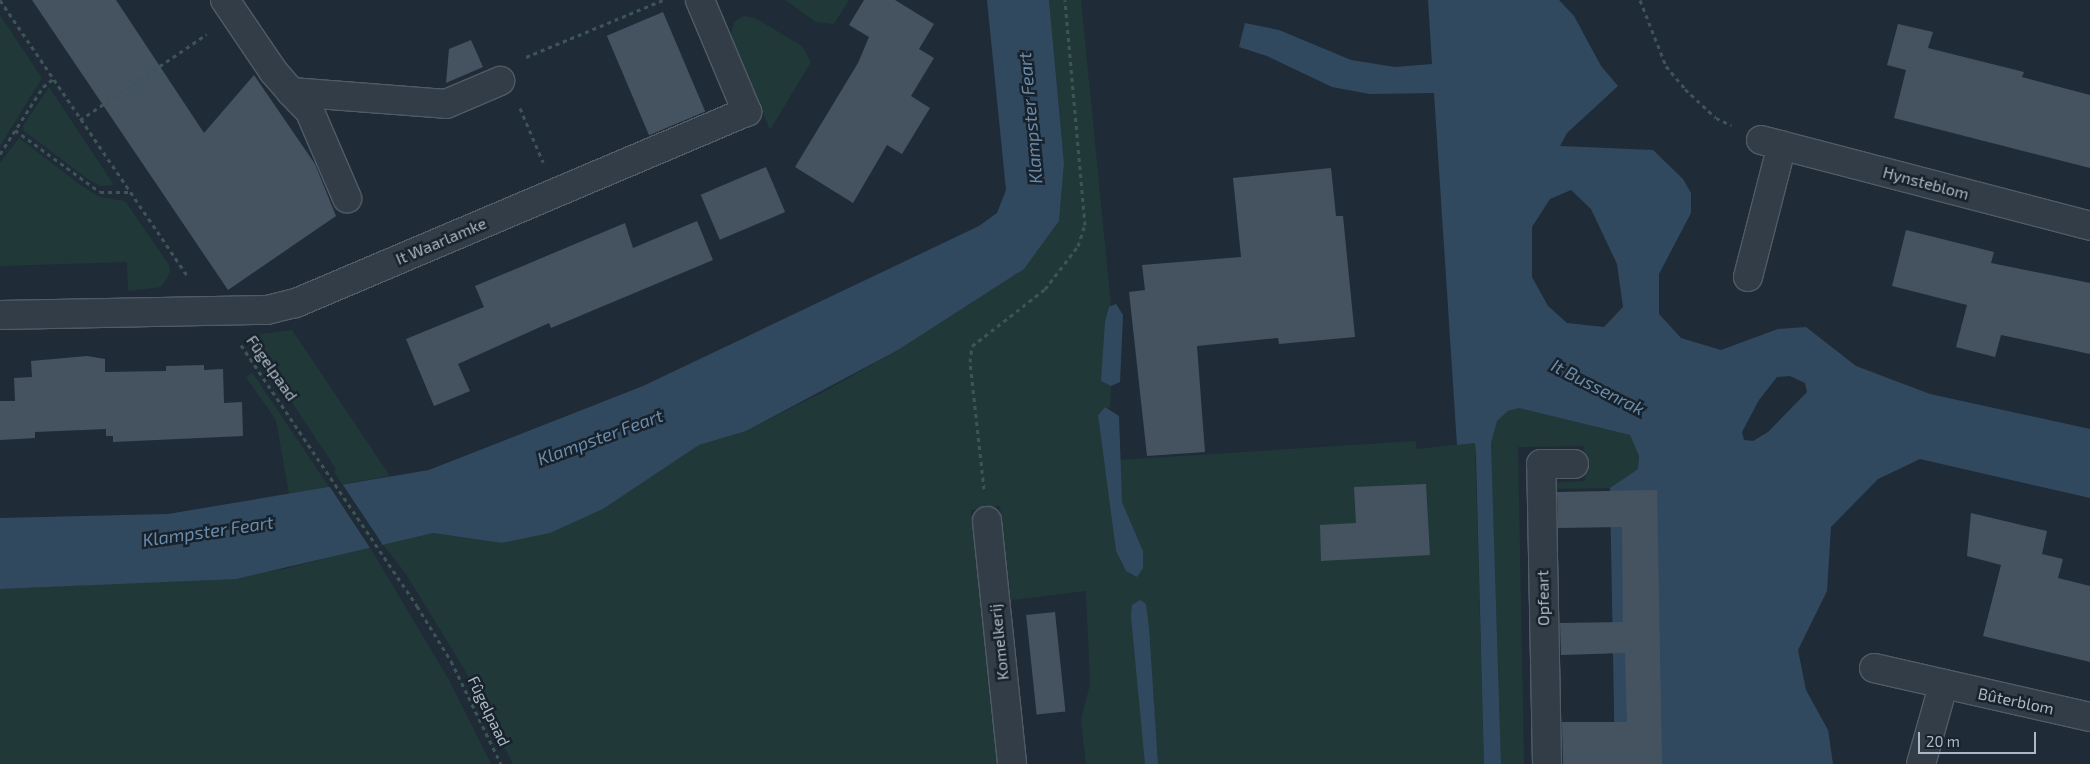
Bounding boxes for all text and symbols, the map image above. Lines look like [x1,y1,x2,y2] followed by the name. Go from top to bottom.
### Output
[1013,51,1047,185] water label: Klampster Feart
[1881,162,1971,204] street label: Hynsteblom
[393,213,489,269] street label: It Waarlamke
[242,331,302,405] street label: Fûgelpaad
[1548,354,1648,420] water label: It Bussenrak
[534,404,666,470] water label: Klampster Feart
[141,511,275,551] water label: Klampster Feart
[1533,570,1553,626] street label: Opfeart
[985,603,1013,681] street label: Komelkerij
[464,673,514,749] street label: Fûgelpaad
[1976,684,2056,718] street label: Bûterblom
[1920,722,2038,754] scale bar
[1926,732,1960,750] text: 20 m

